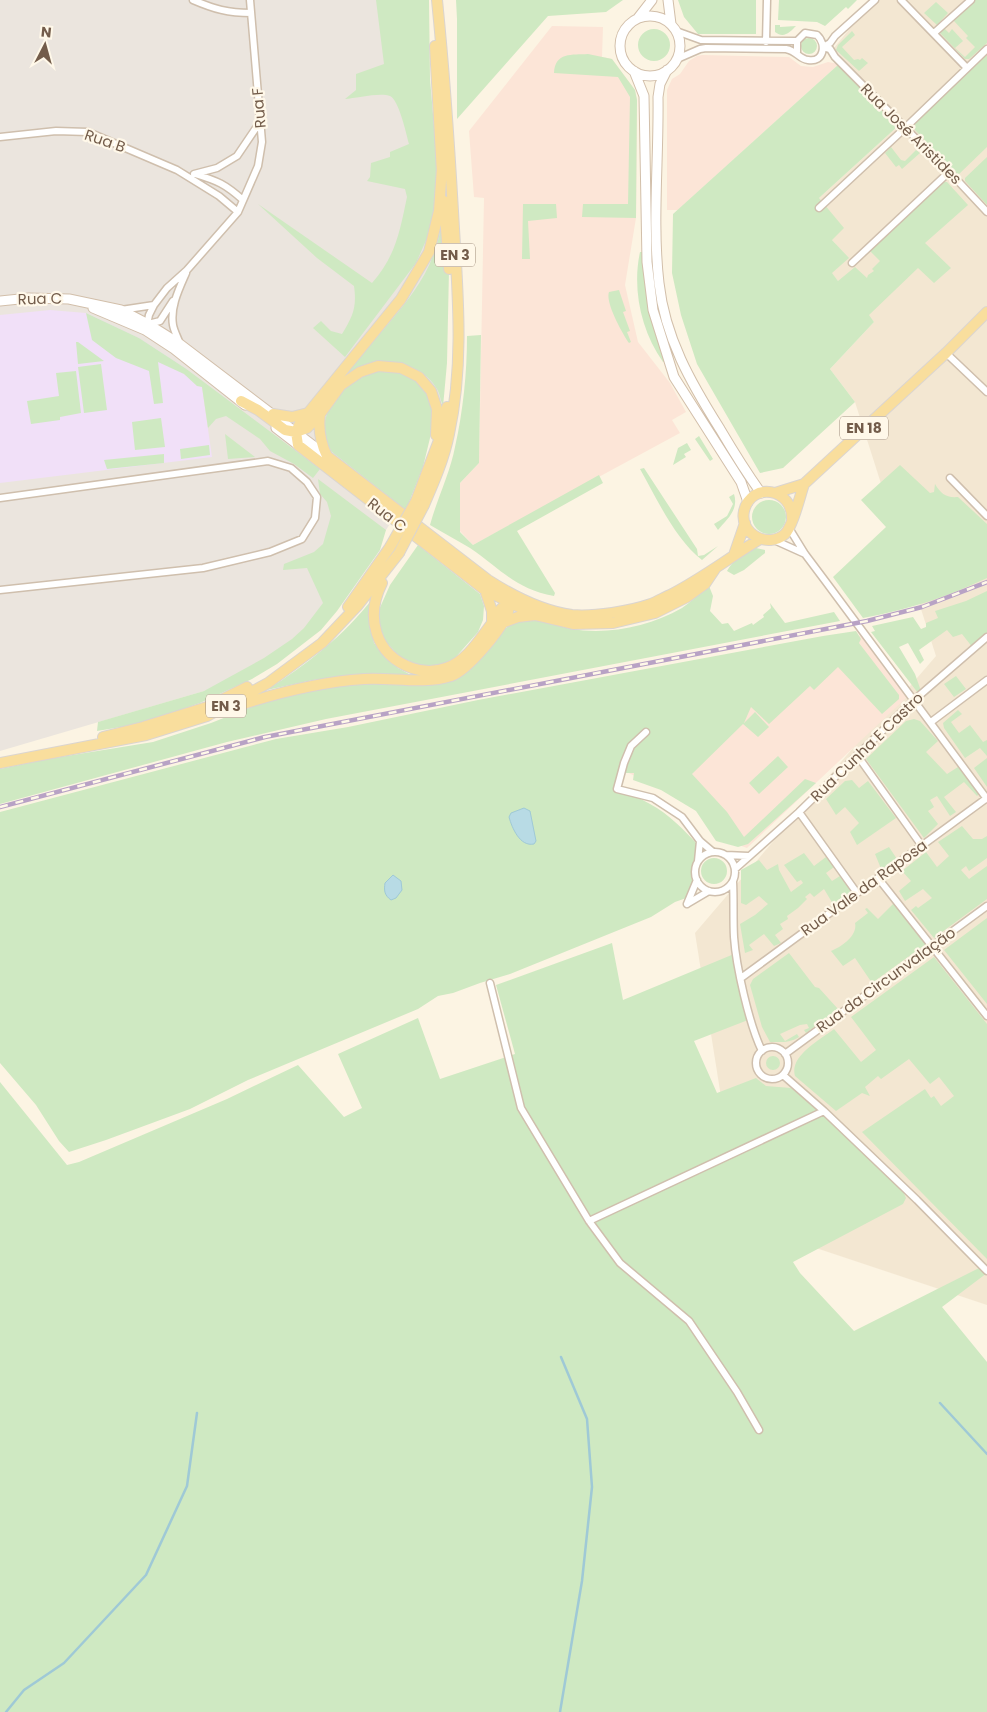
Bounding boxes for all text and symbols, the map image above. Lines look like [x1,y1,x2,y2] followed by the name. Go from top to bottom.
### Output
[20,20,70,70] north arrow
[40,22,53,43] text: N
[856,78,967,189] street label: Rua José Aristides
[246,87,271,129] street label: Rua F
[82,124,128,157] street label: Rua B
[435,244,475,266] road number: EN 3
[18,288,62,309] street label: Rua C
[840,416,888,439] road number: EN 18
[363,493,411,537] street label: Rua C
[806,687,928,806] street label: Rua Cunha E Castro
[206,694,246,718] road number: EN 3
[796,835,931,941] street label: Rua Vale da Raposa
[812,922,960,1037] street label: Rua da Circunvalação

